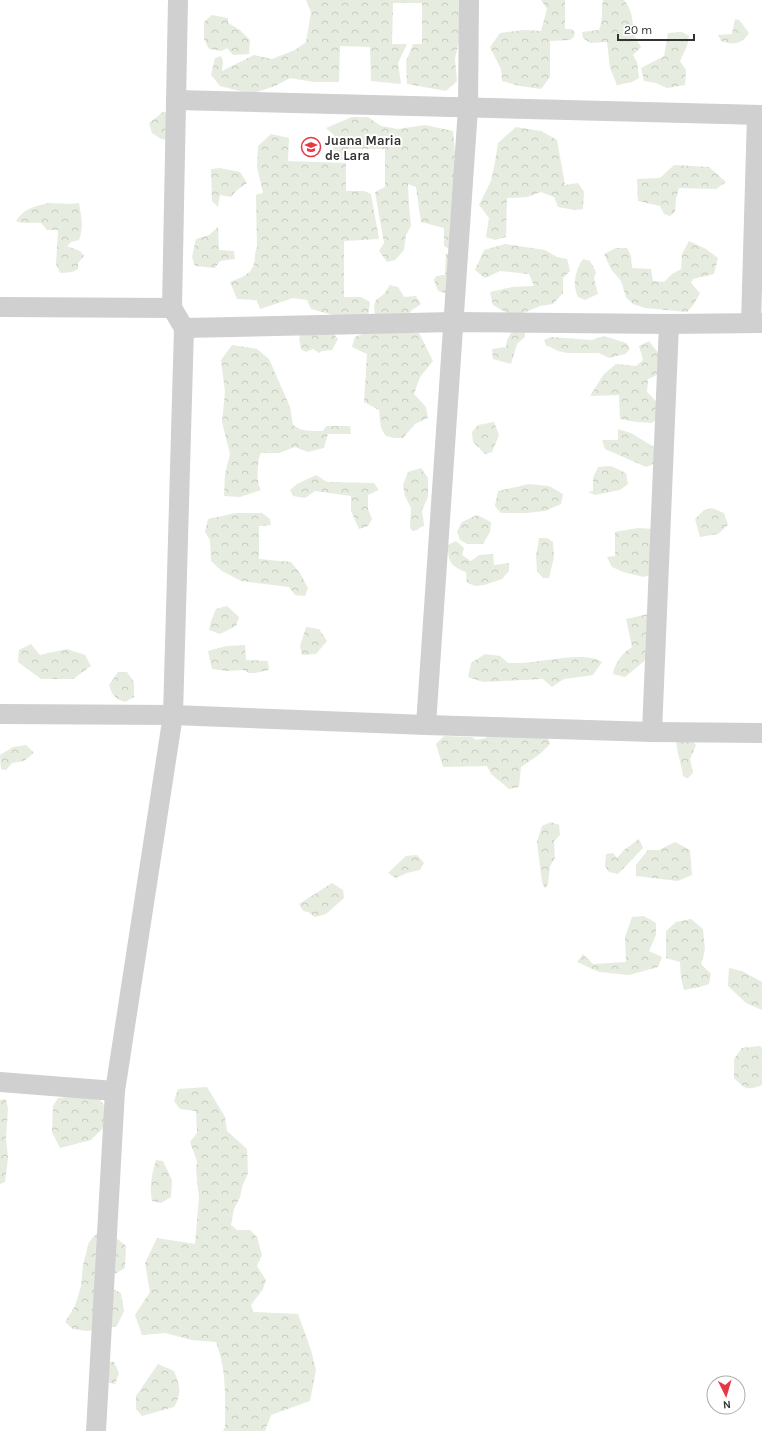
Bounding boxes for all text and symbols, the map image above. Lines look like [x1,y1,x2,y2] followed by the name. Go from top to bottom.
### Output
[618,16,694,42] scale bar
[624,23,652,37] text: 20 m
[325,133,401,163] place label: Juana Maria de Lara
[300,136,322,158] school or university icon: Juana Maria de Lara
[706,1375,746,1415] north arrow
[722,1398,731,1411] text: N

